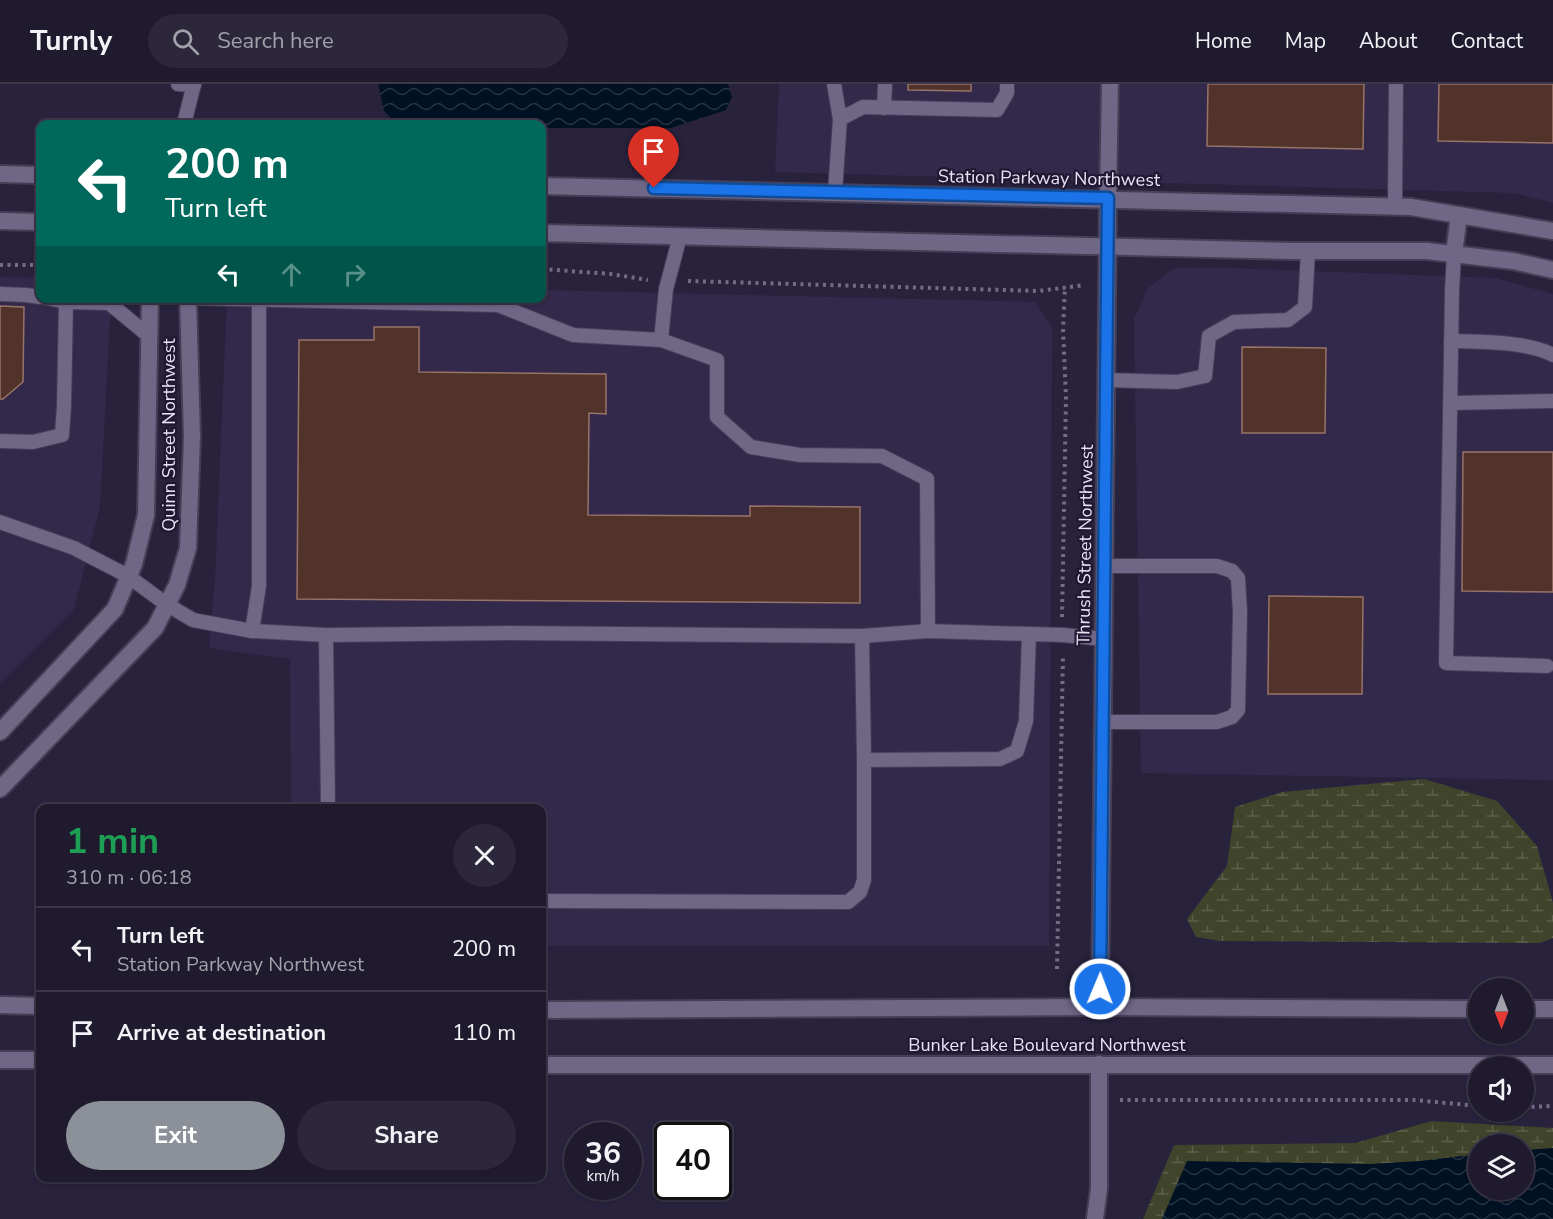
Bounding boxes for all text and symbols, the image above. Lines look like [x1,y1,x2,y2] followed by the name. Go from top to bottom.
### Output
[148,14,568,68] search box
[30,22,112,60] text: Turnly
[169,25,202,58] icon: search
[217,26,334,56] text: Search here
[1195,27,1252,55] text: Home
[1285,27,1326,55] text: Map
[1359,27,1417,55] text: About
[1450,27,1523,55] text: Contact
[628,126,679,188] pin
[637,135,670,168] icon: arrive
[165,136,289,193] text: 200 m
[66,144,144,222] icon: left
[938,164,1161,192] street label: Station Parkway Northwest
[165,190,266,227] text: Turn left
[212,258,245,291] icon: left
[275,258,308,291] icon: ahead
[338,258,371,291] icon: right
[157,338,181,532] street label: Quinn Street Northwest
[1071,444,1099,646] street label: Thrush Street Northwest
[66,817,159,866] text: 1 min
[453,824,516,887] button: close
[66,864,192,891] text: 310 m · 06:18
[117,921,204,951] text: Turn left
[66,933,99,966] icon: left
[452,934,516,964] text: 200 m
[117,951,364,978] text: Station Parkway Northwest
[1068,957,1132,1021] position arrow
[1468,978,1534,1044] north arrow
[1468,978,1534,1200] map controls
[66,1017,99,1050] icon: arrive
[117,1018,326,1048] text: Arrive at destination
[452,1018,516,1048] text: 110 m
[908,1033,1186,1057] street label: Bunker Lake Boulevard Northwest
[1468,1056,1534,1122] button: sound
[66,1101,285,1170] button: Exit
[297,1101,516,1170] button: Share
[654,1122,732,1200] speed limit sign: 40
[585,1133,621,1174] text: 36
[1468,1134,1534,1200] button: layers
[586,1166,620,1186] text: km/h

